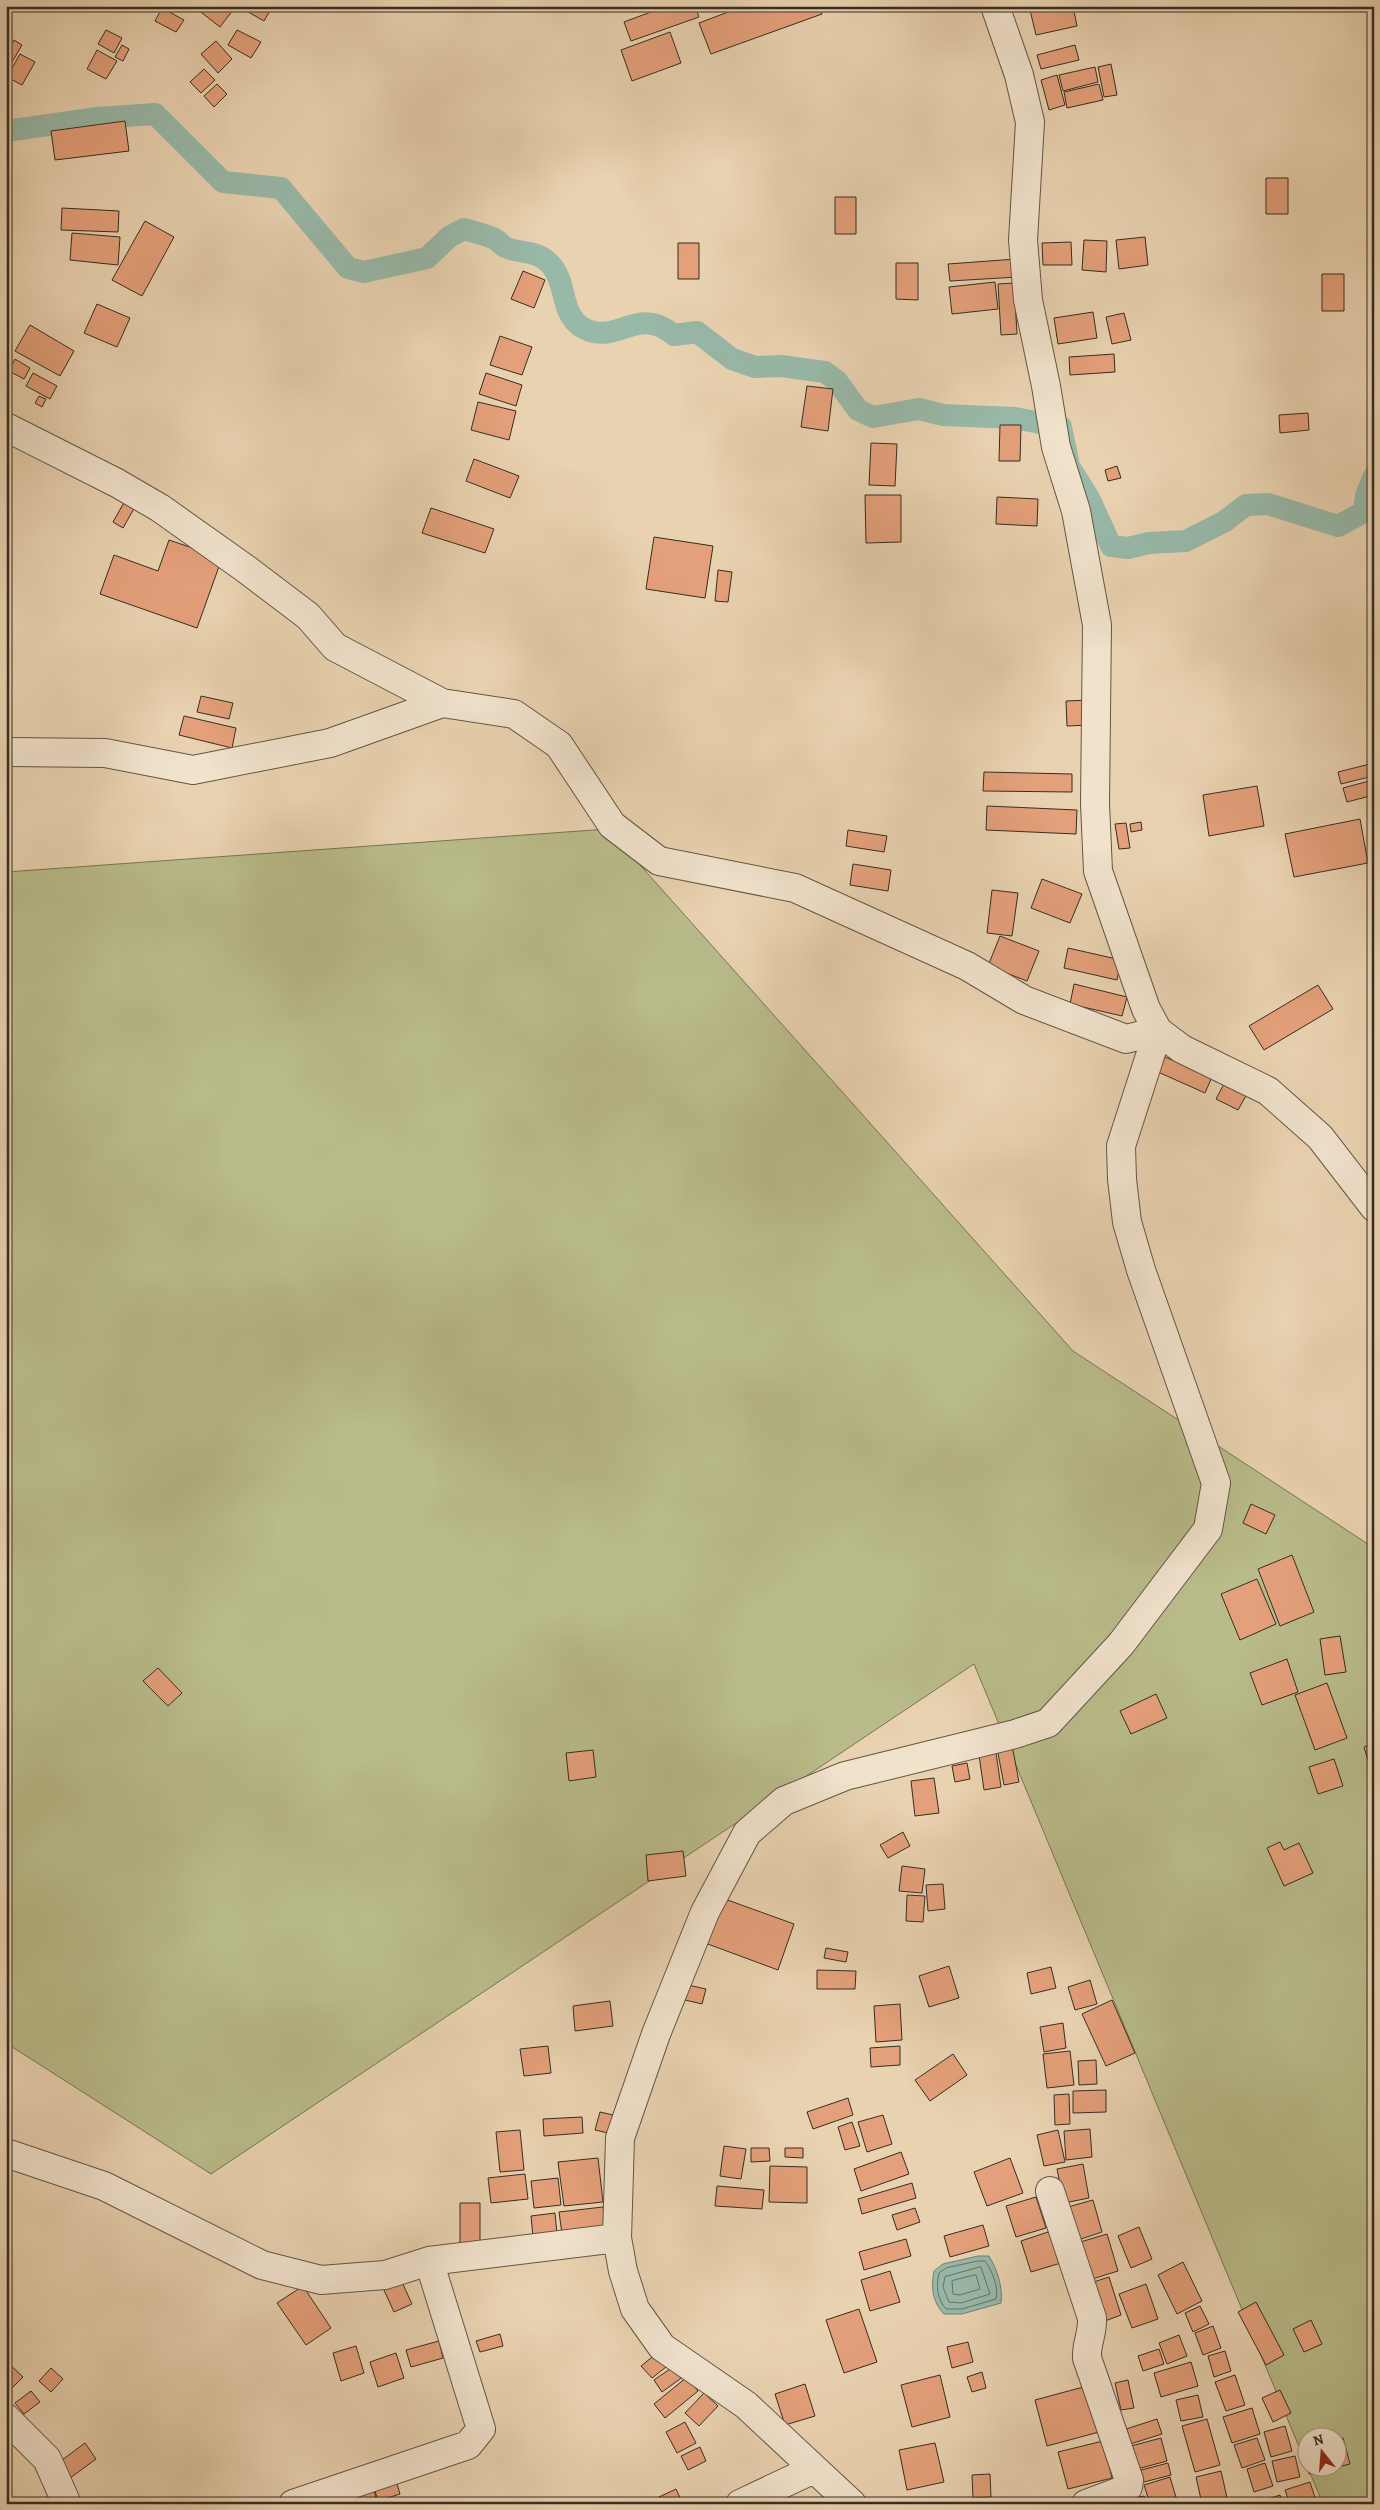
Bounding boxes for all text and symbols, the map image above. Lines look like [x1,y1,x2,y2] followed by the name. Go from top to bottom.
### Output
[1298,2428,1348,2478] north arrow
[1311,2429,1326,2451] text: N

